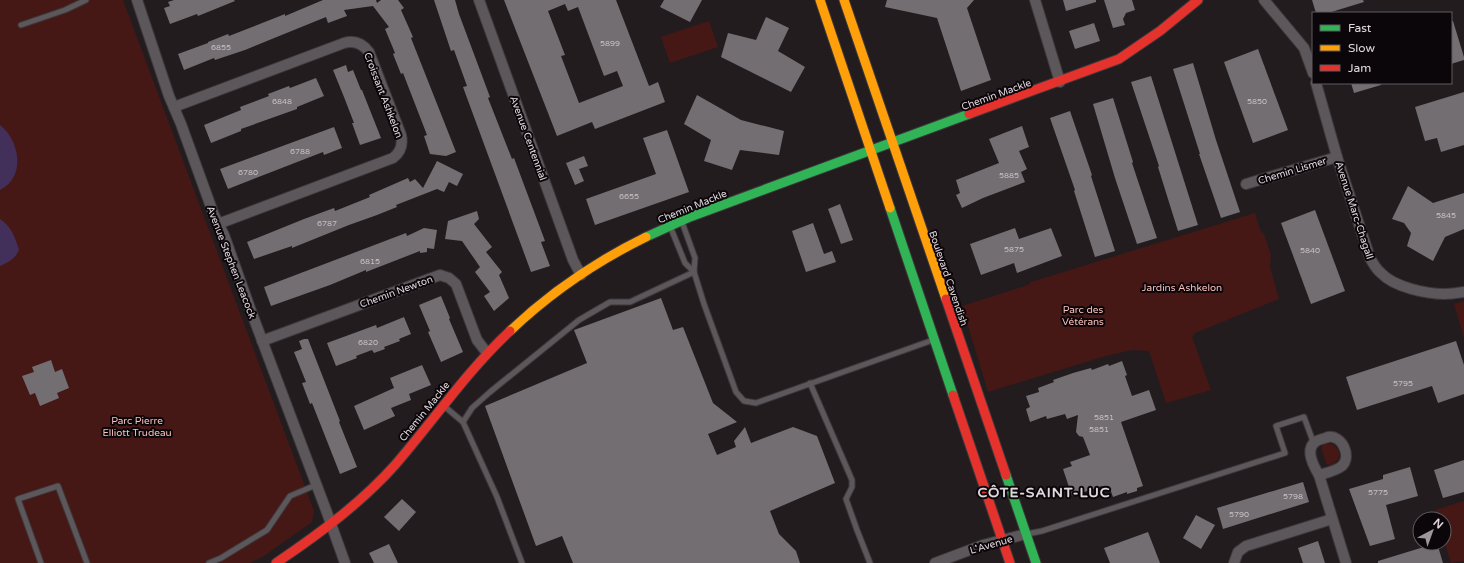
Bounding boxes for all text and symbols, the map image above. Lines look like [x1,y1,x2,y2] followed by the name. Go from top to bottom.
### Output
[1312,12,1452,84] legend
[1348,21,1372,35] text: Fast
[600,39,620,48] house number: 5899
[1348,41,1375,55] text: Slow
[211,43,231,52] house number: 6855
[361,51,405,140] street label: Croissant Ashkelon
[1348,61,1371,75] text: Jam
[960,77,1033,113] street label: Chemin Mackle
[507,94,549,182] street label: Avenue Centennial
[272,97,292,106] house number: 6848
[1247,97,1267,106] house number: 5850
[290,147,310,156] house number: 6788
[1257,155,1328,187] street label: Chemin Lismer
[1333,160,1376,261] street label: Avenue Marc-Chagall
[238,168,258,177] house number: 6780
[999,171,1019,180] house number: 5885
[656,188,729,226] street label: Chemin Mackle
[619,192,639,201] house number: 6655
[204,204,258,321] street label: Avenue Stephen Leacock
[1436,211,1456,220] house number: 5845
[317,219,337,228] house number: 6787
[926,229,970,327] street label: Boulevard Cavendish
[1004,245,1024,254] house number: 5875
[1300,246,1320,255] house number: 5840
[360,257,380,266] house number: 6815
[358,273,434,311] street label: Chemin Newton
[1142,282,1222,294] park label: Jardins Ashkelon
[1062,304,1104,328] park label: Parc des Vétérans
[358,338,378,347] house number: 6820
[397,379,453,444] street label: Chemin Mackle
[1393,379,1413,388] house number: 5795
[1094,413,1114,422] house number: 5851
[102,415,172,439] park label: Parc Pierre Elliott Trudeau
[1089,425,1109,434] house number: 5851
[977,484,1111,501] district label: CÔTE-SAINT-LUC
[1368,488,1388,497] house number: 5775
[1283,492,1303,501] house number: 5798
[1229,510,1249,519] house number: 5790
[1412,511,1452,551] north arrow
[1431,516,1446,532] text: N
[969,533,1014,557] street label: L'Avenue

